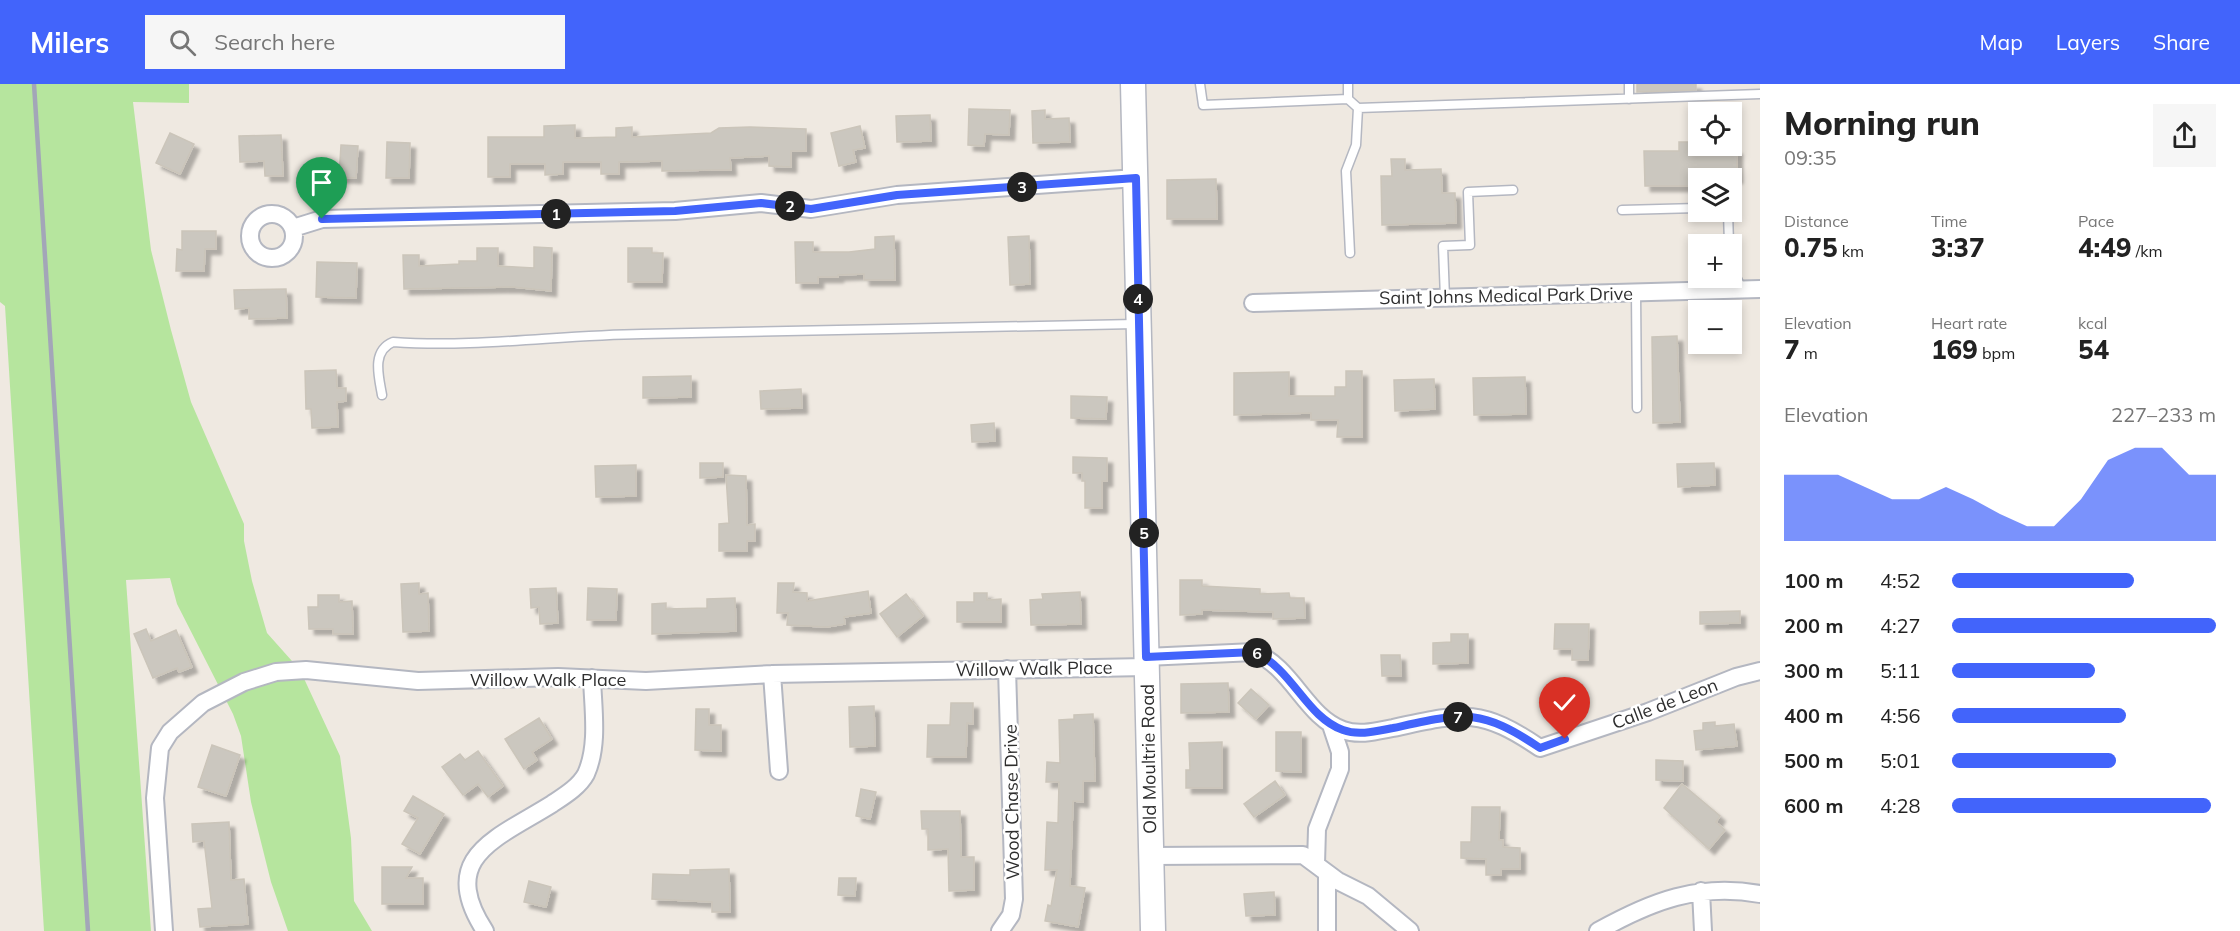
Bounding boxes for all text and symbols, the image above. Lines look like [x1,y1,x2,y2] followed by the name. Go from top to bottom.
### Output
[145,15,565,69] search box
[30,25,109,60] text: Milers
[166,26,199,59] icon: search
[214,28,335,56] text: Search here
[1980,29,2023,55] text: Map
[2056,29,2120,55] text: Layers
[2153,29,2210,55] text: Share
[1688,102,1742,354] map controls
[1688,102,1742,156] button: locate
[1784,102,1980,143] text: Morning run
[2153,104,2216,167] button: share
[1784,145,1837,170] text: 09:35
[296,157,347,219] pin
[305,166,338,199] icon: arrive
[1688,168,1742,222] button: layers
[1007,172,1037,202] pin: 3
[1017,177,1027,197] text: 3
[775,191,805,221] pin: 2
[785,196,795,216] text: 2
[541,199,571,229] pin: 1
[551,204,561,224] text: 1
[1784,211,1849,231] text: Distance
[1931,211,1967,231] text: Time
[2078,211,2114,231] text: Pace
[1784,231,1838,264] text: 0.75
[1931,231,1985,264] text: 3:37
[2078,231,2132,264] text: 4:49
[1688,234,1742,288] button: +
[1838,241,1864,261] text: km
[2132,241,2163,261] text: /km
[1379,282,1633,309] street label: Saint Johns Medical Park Drive
[1123,284,1153,314] pin: 4
[1133,289,1143,309] text: 4
[1688,300,1742,354] button: −
[1784,313,1852,333] text: Elevation
[1931,313,2007,333] text: Heart rate
[2078,313,2107,333] text: kcal
[1784,333,1800,366] text: 7
[1931,333,1978,366] text: 169
[2078,333,2109,366] text: 54
[1800,343,1818,363] text: m
[1978,343,2015,363] text: bpm
[1784,402,1869,427] text: Elevation
[2111,402,2216,427] text: 227–233 m
[1129,518,1159,548] pin: 5
[1139,523,1149,543] text: 5
[1784,568,1843,593] text: 100 m
[1880,568,1921,593] text: 4:52
[1784,613,1843,638] text: 200 m
[1880,613,1921,638] text: 4:27
[1242,638,1272,668] pin: 6
[1252,643,1262,663] text: 6
[955,656,1113,681] street label: Willow Walk Place
[1784,658,1843,683] text: 300 m
[1880,658,1921,683] text: 5:11
[470,668,626,691] street label: Willow Walk Place
[1609,673,1721,734] street label: Calle de Leon
[1539,677,1590,739] pin
[1136,684,1161,834] street label: Old Moultrie Road
[1548,686,1581,719] icon: check
[1443,702,1473,732] pin: 7
[1784,703,1843,728] text: 400 m
[1880,703,1921,728] text: 4:56
[1453,707,1463,727] text: 7
[999,724,1024,880] street label: Wood Chase Drive
[1784,748,1843,773] text: 500 m
[1880,748,1921,773] text: 5:01
[1784,793,1843,818] text: 600 m
[1880,793,1921,818] text: 4:28

